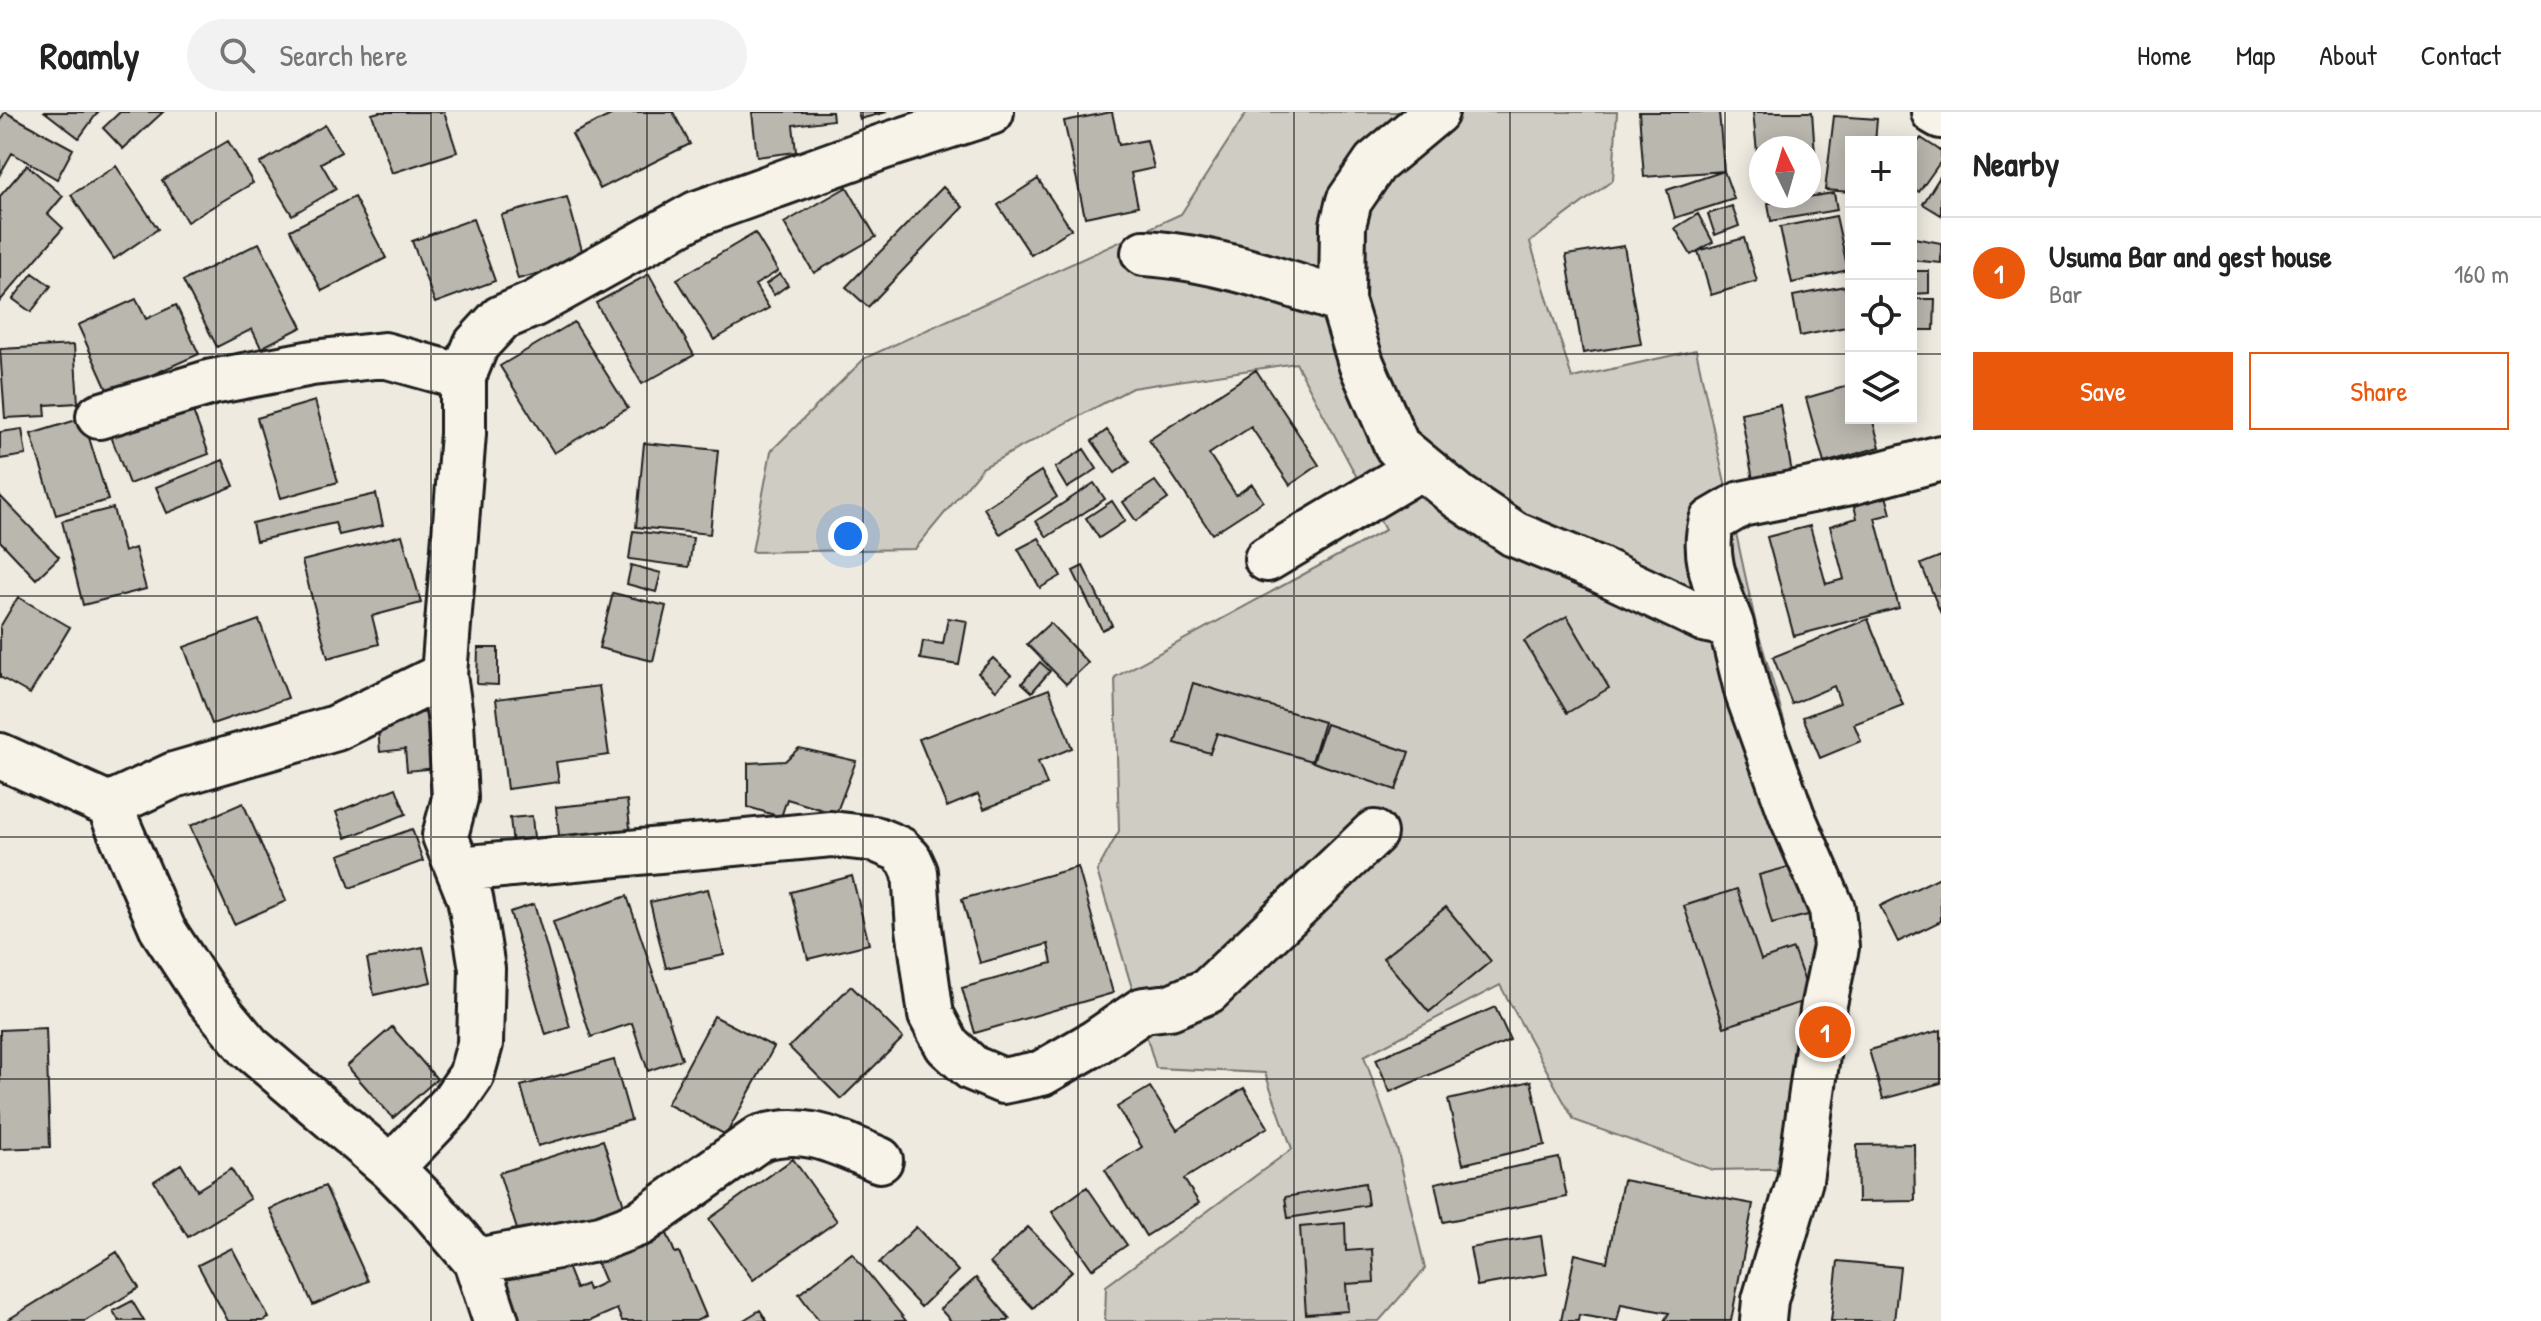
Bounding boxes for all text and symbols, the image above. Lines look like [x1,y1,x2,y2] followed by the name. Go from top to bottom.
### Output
[187,19,747,91] search box
[40,29,139,81] text: Roamly
[215,33,259,77] icon: search
[279,35,408,75] text: Search here
[2137,36,2192,74] text: Home
[2236,36,2275,74] text: Map
[2319,36,2377,74] text: About
[2421,36,2501,74] text: Contact
[1749,136,1821,208] north arrow
[1845,136,1917,424] map controls
[1845,136,1917,208] button: +
[1973,141,2059,187] text: Nearby
[1845,208,1917,280] button: −
[2049,236,2332,276] text: Usuma Bar and gest house
[1994,256,2004,291] text: 1
[2454,256,2509,291] text: 160 m
[2049,276,2082,311] text: Bar
[1845,280,1917,352] button: locate
[1845,352,1917,424] button: layers
[1973,352,2233,430] button: Save
[2249,352,2509,430] button: Share
[828,516,868,556] your location
[1799,1002,1851,1062] pin: 1

